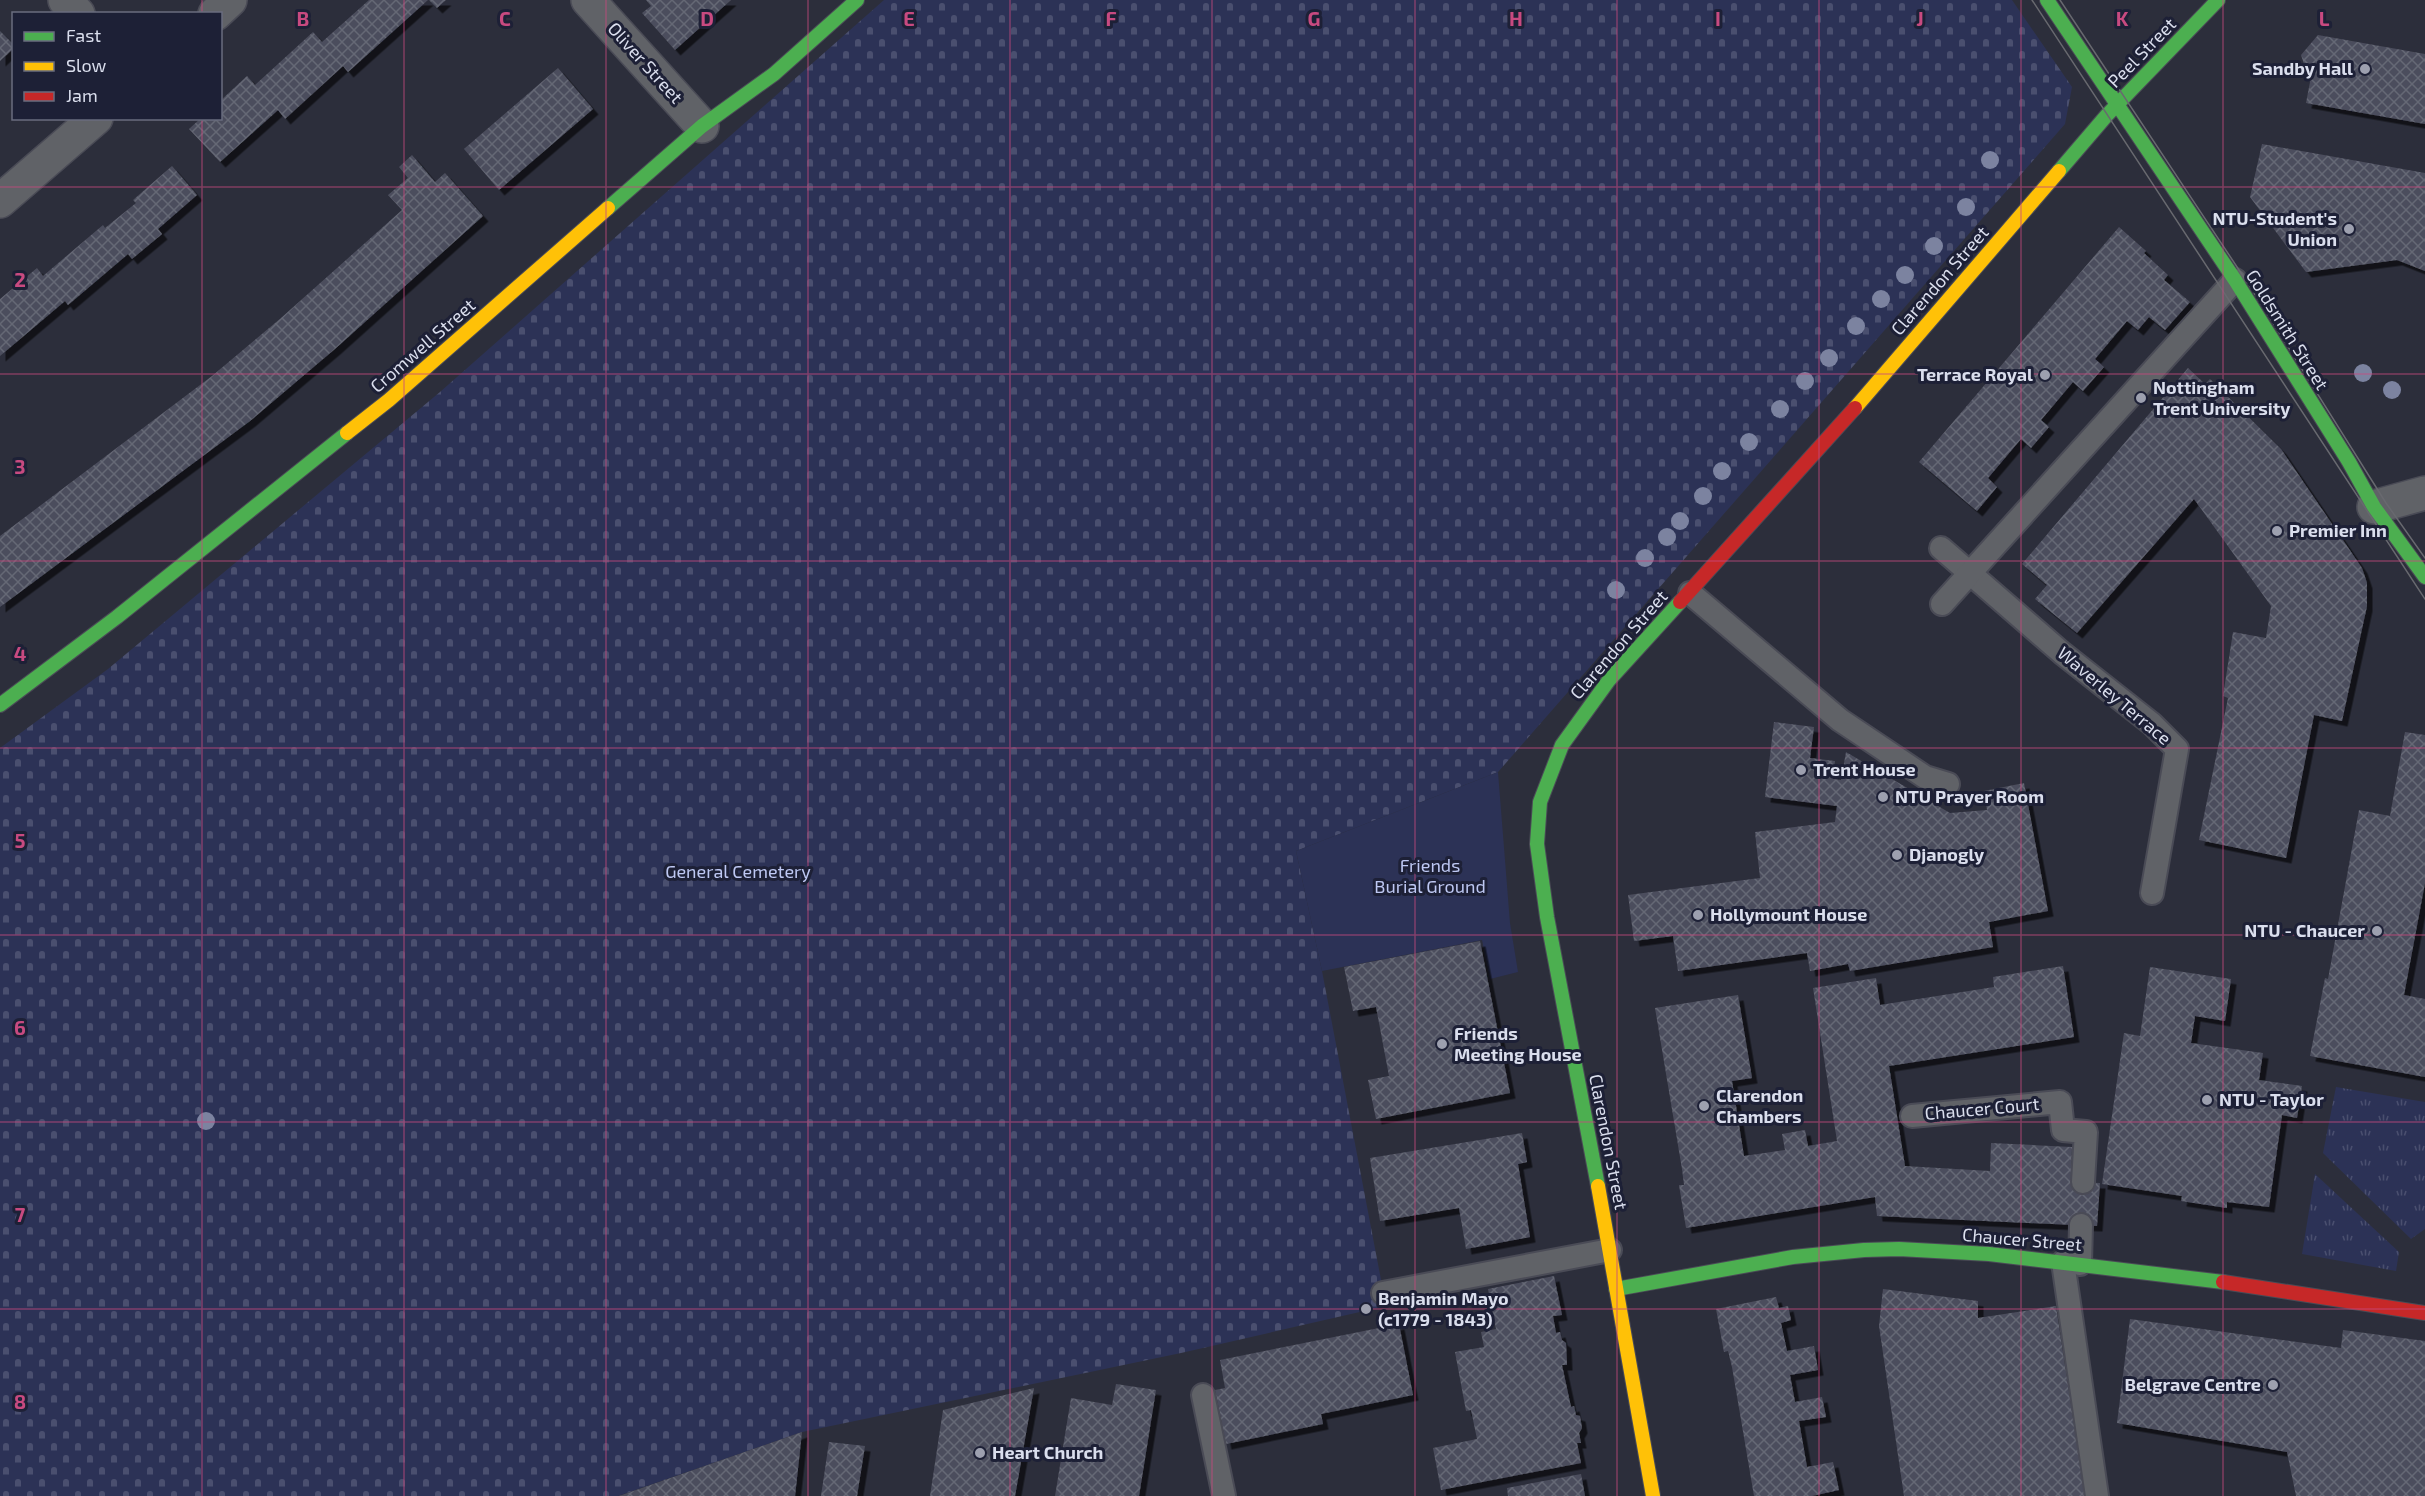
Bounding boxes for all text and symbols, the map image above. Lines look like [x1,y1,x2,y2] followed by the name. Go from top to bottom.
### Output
[297,6,309,30] text: B
[499,6,511,30] text: C
[700,6,714,30] text: D
[903,6,915,30] text: E
[1105,6,1117,30] text: F
[1308,6,1320,30] text: G
[1509,6,1523,30] text: H
[1715,6,1721,30] text: I
[1916,6,1924,30] text: J
[2116,6,2129,30] text: K
[2319,6,2330,30] text: L
[12,12,222,120] legend
[2103,13,2180,92] street label: Peel Street
[604,17,688,108] street label: Oliver Street
[66,24,101,46] text: Fast
[66,54,107,76] text: Slow
[2252,57,2353,79] place label: Sandby Hall
[2358,62,2372,76] marker: Sandby Hall
[66,84,98,106] text: Jam
[2212,207,2337,250] place label: NTU-Student's Union
[1886,221,1993,339] street label: Clarendon Street
[2342,222,2356,236] marker: NTU-Student's Union
[2242,265,2334,394] street label: Goldsmith Street
[14,267,26,291] text: 2
[365,294,479,397] street label: Cromwell Street
[1917,363,2033,385] place label: Terrace Royal
[2038,368,2052,382] marker: Terrace Royal
[2153,376,2291,419] place label: Nottingham Trent University
[2134,391,2148,405] marker: Nottingham Trent University
[14,454,26,478] text: 3
[2289,519,2387,541] place label: Premier Inn
[2270,524,2284,538] marker: Premier Inn
[1565,585,1672,703] street label: Clarendon Street
[14,641,27,665] text: 4
[2053,641,2176,749] street label: Waverley Terrace
[1813,758,1916,780] place label: Trent House
[1794,763,1808,777] marker: Trent House
[1895,785,2044,807] place label: NTU Prayer Room
[1876,790,1890,804] marker: NTU Prayer Room
[14,828,26,852] text: 5
[1909,843,1985,865] place label: Djanogly
[1890,848,1904,862] marker: Djanogly
[1374,854,1486,897] park label: Friends Burial Ground
[665,860,811,882] park label: General Cemetery
[1710,903,1867,925] place label: Hollymount House
[1691,908,1705,922] marker: Hollymount House
[2244,919,2365,941] place label: NTU - Chaucer
[2370,924,2384,938] marker: NTU - Chaucer
[14,1015,26,1039] text: 6
[1454,1022,1582,1065] place label: Friends Meeting House
[1435,1037,1449,1051] marker: Friends Meeting House
[1585,1072,1633,1212] street label: Clarendon Street
[1716,1084,1803,1127] place label: Clarendon Chambers
[2219,1088,2324,1110] place label: NTU - Taylor
[1924,1092,2040,1124] street label: Chaucer Court
[2200,1093,2214,1107] marker: NTU - Taylor
[1697,1099,1711,1113] marker: Clarendon Chambers
[15,1202,26,1226] text: 7
[1961,1223,2083,1255] street label: Chaucer Street
[1378,1287,1509,1330] place label: Benjamin Mayo (c1779 - 1843)
[1359,1302,1373,1316] marker: Benjamin Mayo (c1779 - 1843)
[2124,1373,2261,1395] place label: Belgrave Centre
[2266,1378,2280,1392] marker: Belgrave Centre
[14,1389,26,1413] text: 8
[992,1441,1103,1463] place label: Heart Church
[973,1446,987,1460] marker: Heart Church

